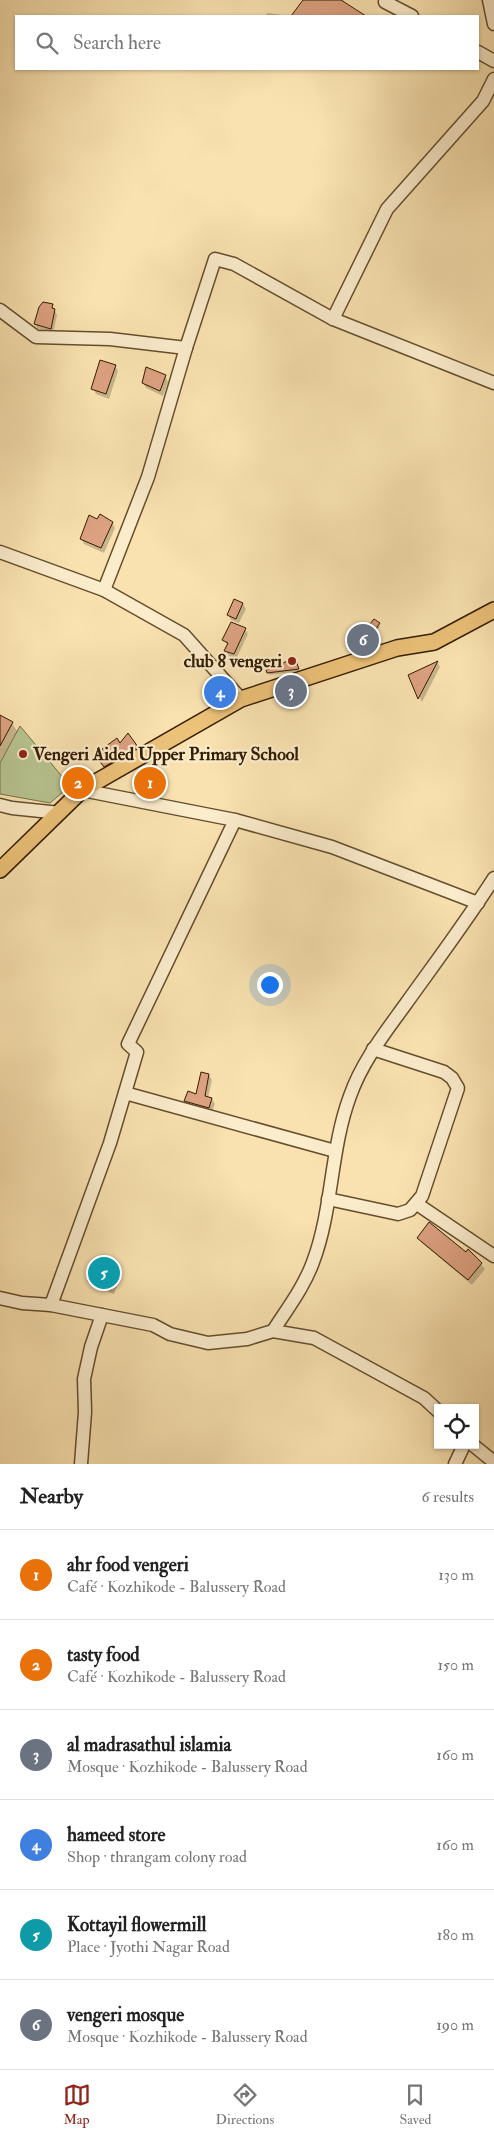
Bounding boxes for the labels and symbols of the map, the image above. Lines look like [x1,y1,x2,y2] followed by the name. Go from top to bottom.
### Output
[347,621,379,659] pin: 6
[184,650,282,673] place label: club 8 vengeri
[286,655,298,667] marker: club 8 vengeri
[275,672,307,710] pin: 3
[204,673,236,711] pin: 4
[32,743,299,766] place label: Vengeri Aided Upper Primary School
[17,748,29,760] marker: Vengeri Aided Upper Primary School
[62,764,94,802] pin: 2
[134,764,166,802] pin: 1
[257,972,283,998] your location
[88,1254,120,1292] pin: 5

